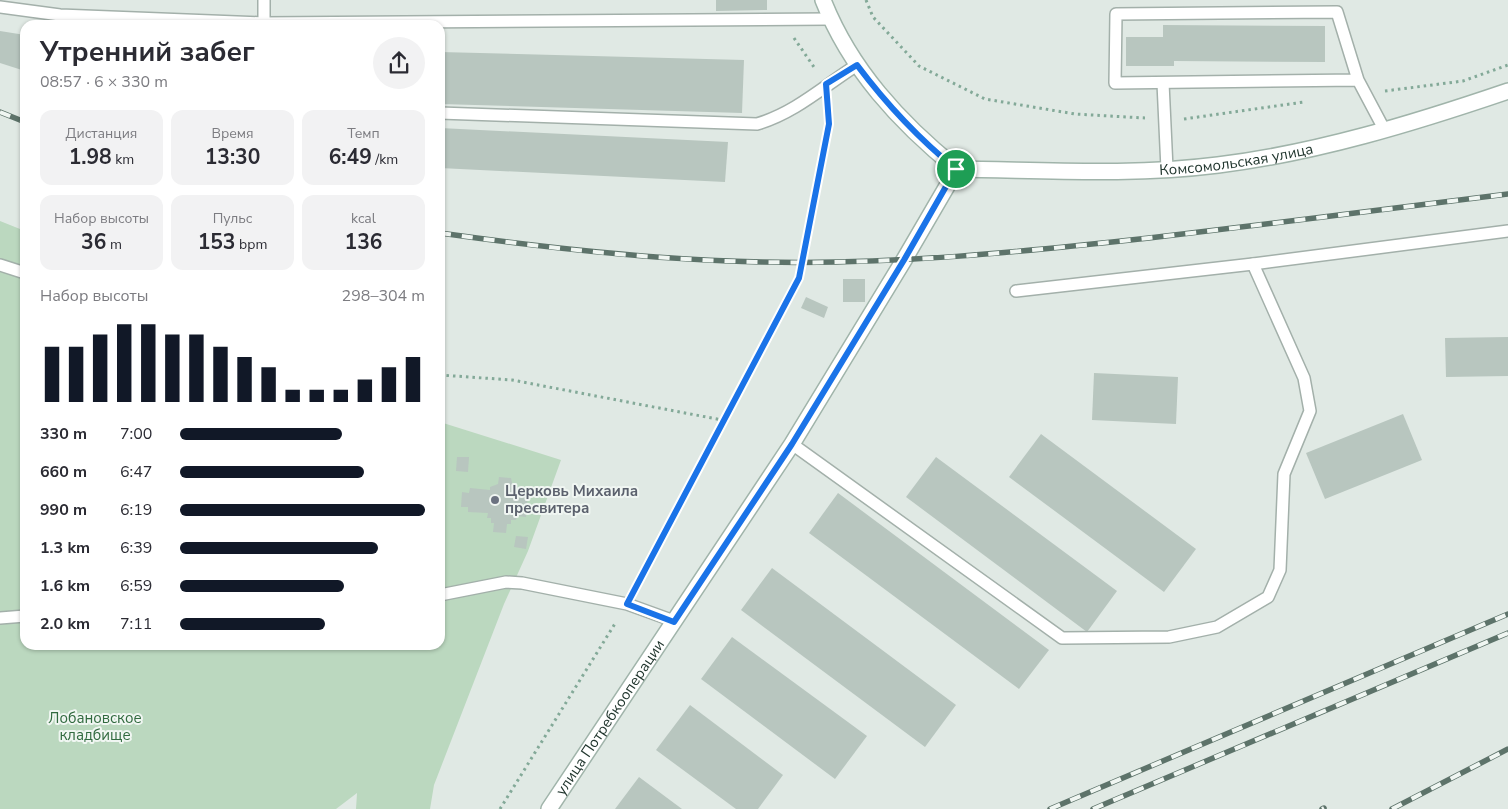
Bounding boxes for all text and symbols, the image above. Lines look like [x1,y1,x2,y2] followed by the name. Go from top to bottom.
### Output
[40,33,255,71] text: Утренний забег
[373,37,425,89] button: share
[40,71,168,93] text: 08:57 · 6 × 330 m
[66,124,137,143] text: Дистанция
[211,124,254,143] text: Время
[347,124,380,143] text: Темп
[1159,139,1315,180] street label: Комсомольская улица
[69,143,112,171] text: 1.98
[205,143,260,171] text: 13:30
[329,143,372,171] text: 6:49
[935,148,977,190] pin
[112,150,134,169] text: km
[372,150,398,169] text: /km
[942,155,970,183] icon: arrive
[54,209,149,228] text: Набор высоты
[213,209,252,228] text: Пульс
[351,209,376,228] text: kcal
[81,228,106,256] text: 36
[198,228,235,256] text: 153
[345,228,382,256] text: 136
[106,235,122,254] text: m
[235,235,267,254] text: bpm
[40,285,148,307] text: Набор высоты
[342,285,425,307] text: 298–304 m
[40,423,87,445] text: 330 m
[120,423,152,445] text: 7:00
[40,461,87,483] text: 660 m
[120,461,152,483] text: 6:47
[505,481,638,518] place label: Церковь Михаила пресвитера
[489,494,501,506] marker: Церковь Михаила пресвитера
[40,499,87,521] text: 990 m
[120,499,152,521] text: 6:19
[40,537,90,559] text: 1.3 km
[120,537,152,559] text: 6:39
[40,575,90,597] text: 1.6 km
[120,575,152,597] text: 6:59
[40,613,90,635] text: 2.0 km
[120,613,152,635] text: 7:11
[551,636,669,799] street label: улица Потребкооперации
[48,708,142,745] park label: Лобановское кладбище

